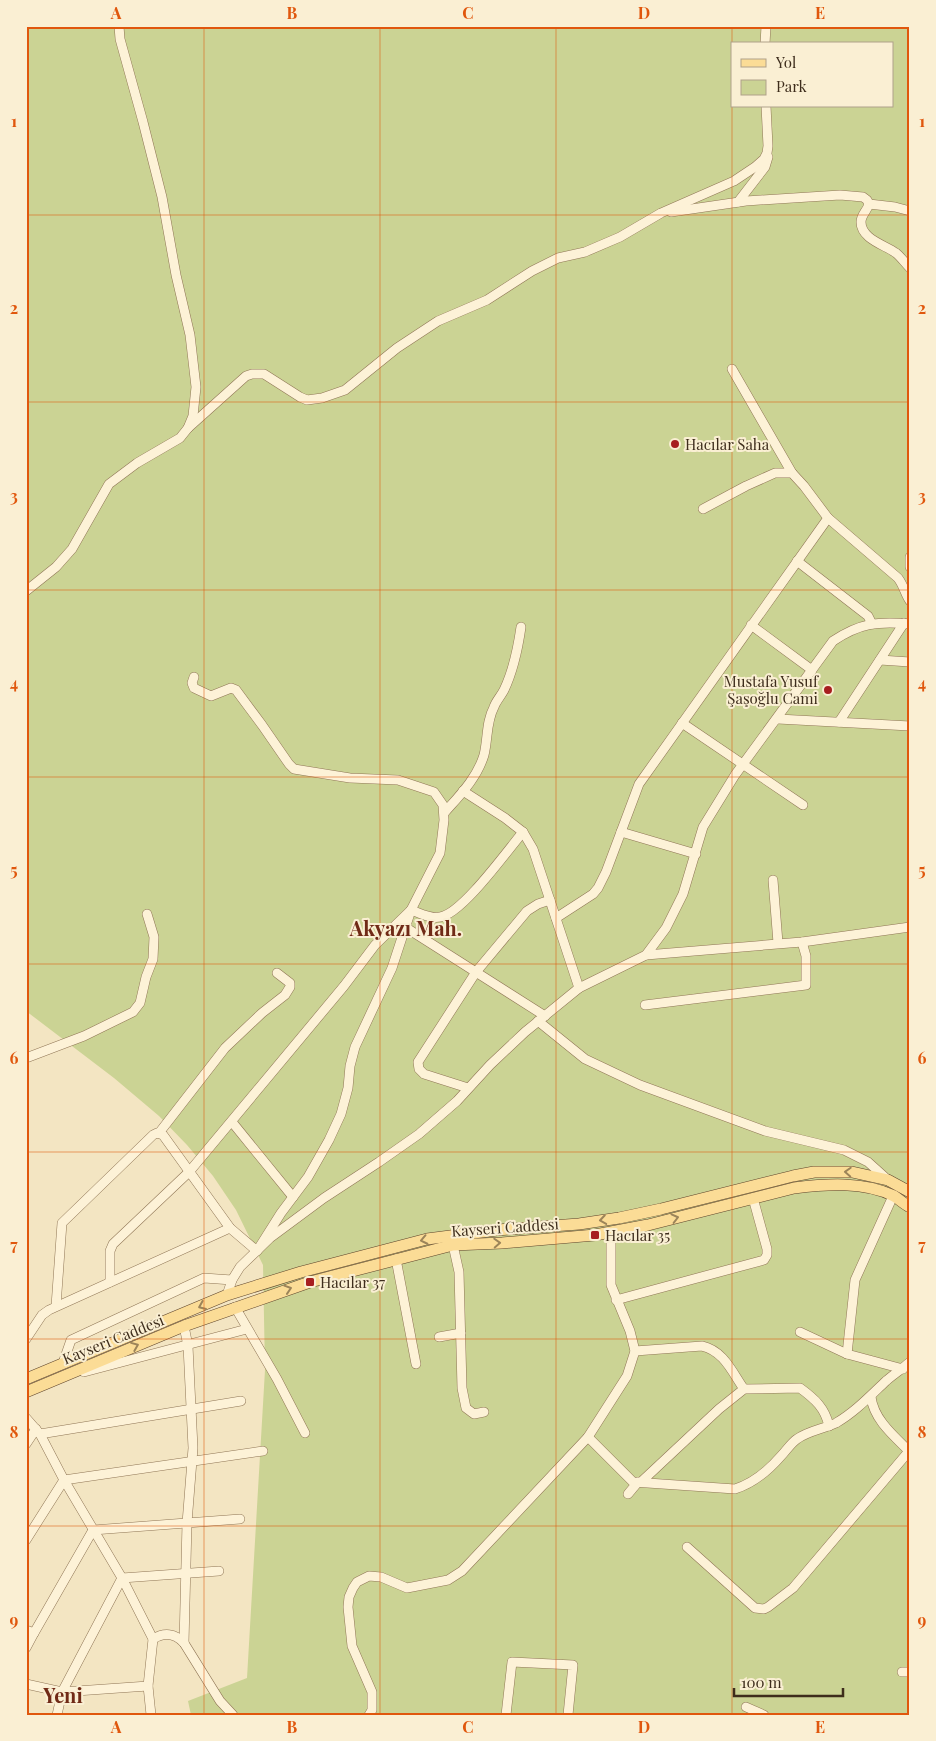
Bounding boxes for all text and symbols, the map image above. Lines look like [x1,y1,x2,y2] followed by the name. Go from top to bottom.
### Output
[110,2,122,23] text: A
[287,2,298,23] text: B
[462,2,474,23] text: C
[638,2,650,23] text: D
[815,2,825,23] text: E
[731,42,894,108] legend
[775,52,796,72] text: Yol
[776,76,808,96] text: Park
[11,110,17,131] text: 1
[919,110,925,131] text: 1
[10,297,18,318] text: 2
[918,297,926,318] text: 2
[685,434,770,454] place label: Hacılar Saha
[669,438,681,450] marker: Hacılar Saha
[10,485,18,506] text: 3
[918,485,926,506] text: 3
[724,671,819,708] place label: Mustafa Yusuf Şaşoğlu Cami
[10,672,18,693] text: 4
[918,672,926,693] text: 4
[822,684,834,696] marker: Mustafa Yusuf Şaşoğlu Cami
[10,859,18,880] text: 5
[918,859,926,880] text: 5
[349,914,462,941] district label: Akyazı Mah.
[10,1047,19,1068] text: 6
[918,1047,927,1068] text: 6
[843,1167,851,1178] one-way arrow
[451,1213,560,1241] street label: Kayseri Caddesi
[670,1213,679,1224] one-way arrow
[599,1214,607,1225] one-way arrow
[605,1225,670,1245] place label: Hacılar 35
[589,1229,601,1241] marker: Hacılar 35
[10,1234,18,1255] text: 7
[420,1234,429,1245] one-way arrow
[918,1234,926,1255] text: 7
[493,1237,501,1248] one-way arrow
[320,1272,385,1292] place label: Hacılar 37
[304,1276,316,1288] marker: Hacılar 37
[283,1285,291,1295] one-way arrow
[198,1300,207,1310] one-way arrow
[59,1309,167,1368] street label: Kayseri Caddesi
[130,1341,139,1352] one-way arrow
[10,1421,19,1442] text: 8
[918,1421,927,1442] text: 8
[10,1609,19,1630] text: 9
[918,1609,927,1630] text: 9
[734,1666,842,1698] scale bar
[741,1672,782,1692] text: 100 m
[42,1681,83,1708] district label: Yeni
[110,1716,122,1737] text: A
[287,1716,298,1737] text: B
[462,1716,474,1737] text: C
[638,1716,650,1737] text: D
[815,1716,825,1737] text: E

